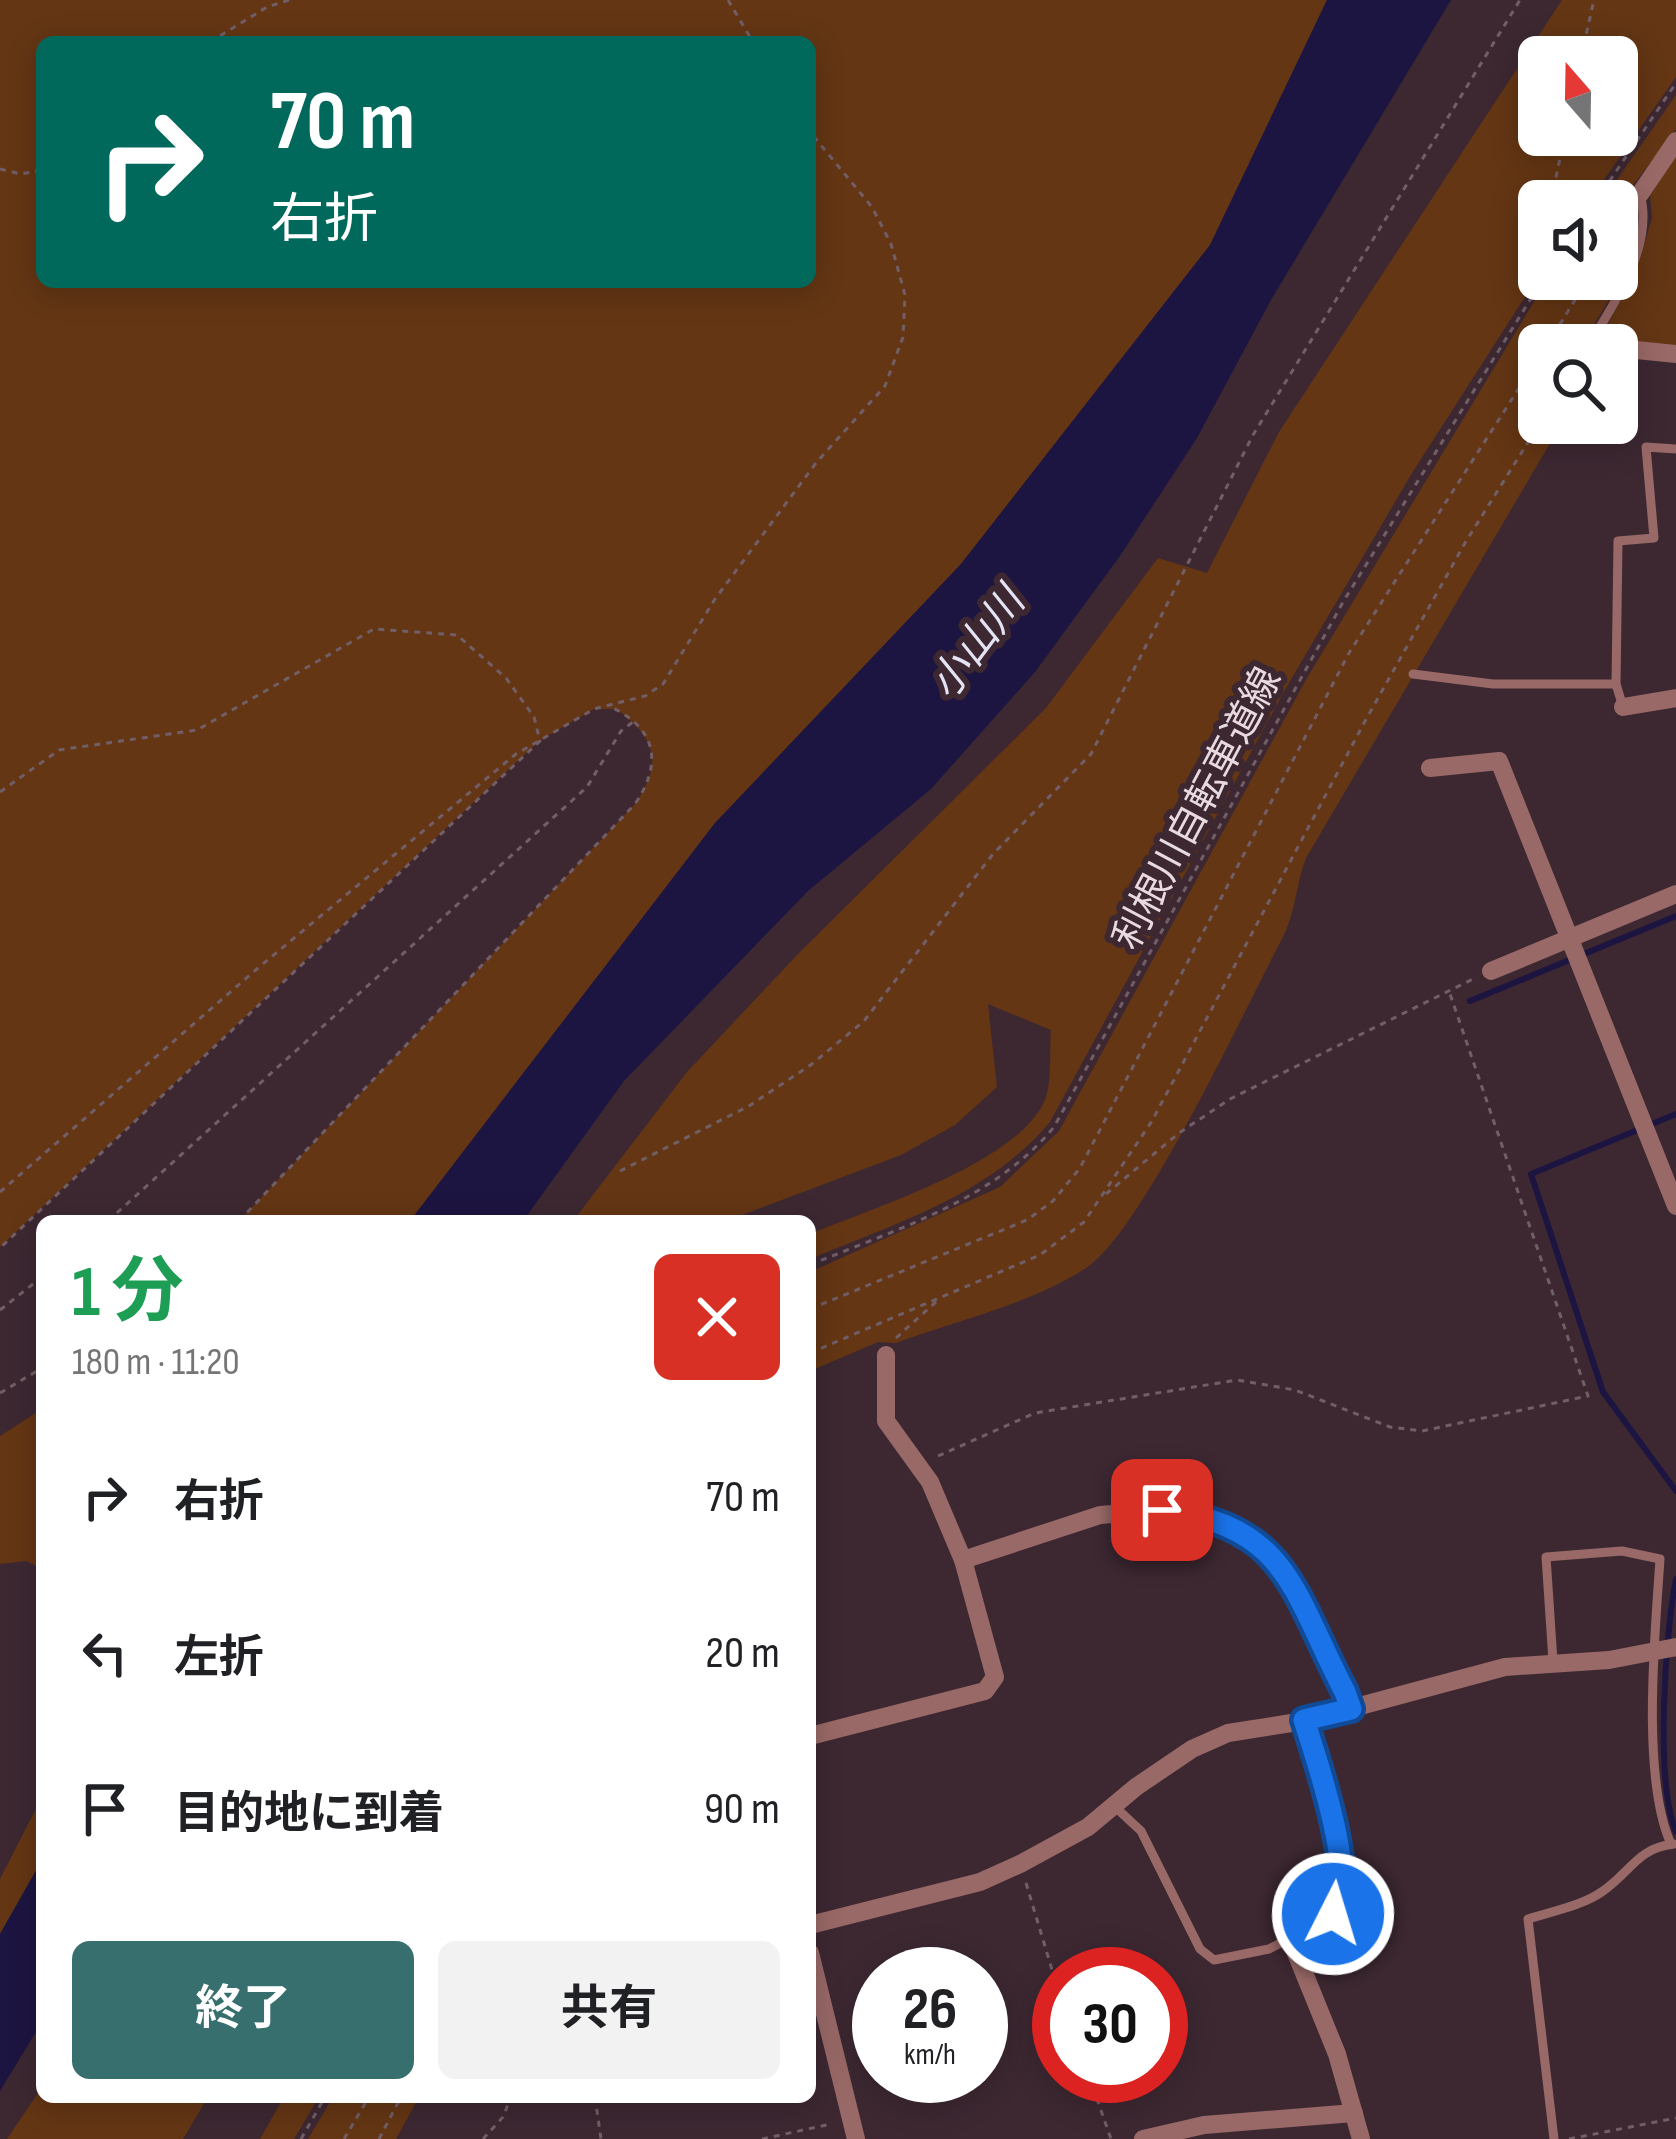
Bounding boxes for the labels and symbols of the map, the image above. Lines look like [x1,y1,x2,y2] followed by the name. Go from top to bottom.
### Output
[1518,36,1638,156] north arrow
[920,575,1039,710] water label: 小山川
[1104,660,1292,958] street label: 利根川自転車道線
[1111,1459,1213,1561] pin
[1270,1851,1396,1977] position arrow
[1032,1947,1188,2103] speed limit sign: 30

